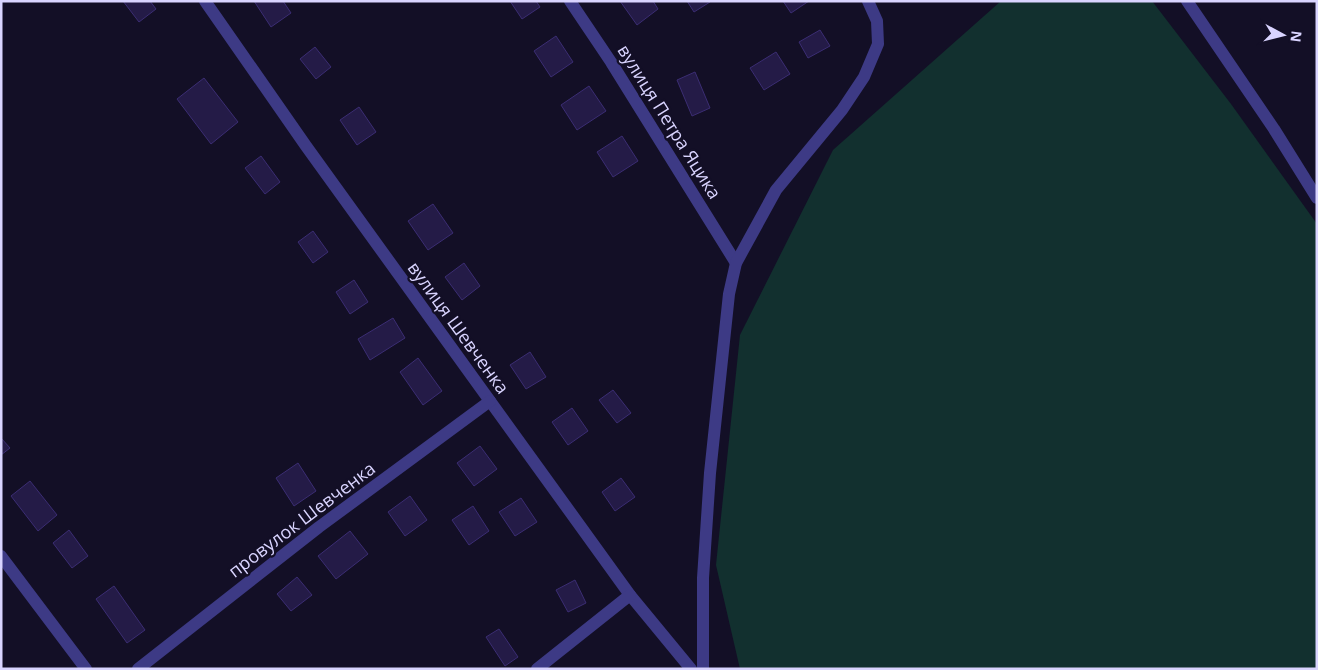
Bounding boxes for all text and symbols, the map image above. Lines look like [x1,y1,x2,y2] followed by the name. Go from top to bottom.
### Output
[1258,10,1308,60] north arrow
[1286,30,1307,43] text: N
[613,40,727,203] street label: вулиця Петра Яцика
[403,257,515,398] street label: вулиця Шевченка
[223,456,380,582] street label: провулок Шевченка

